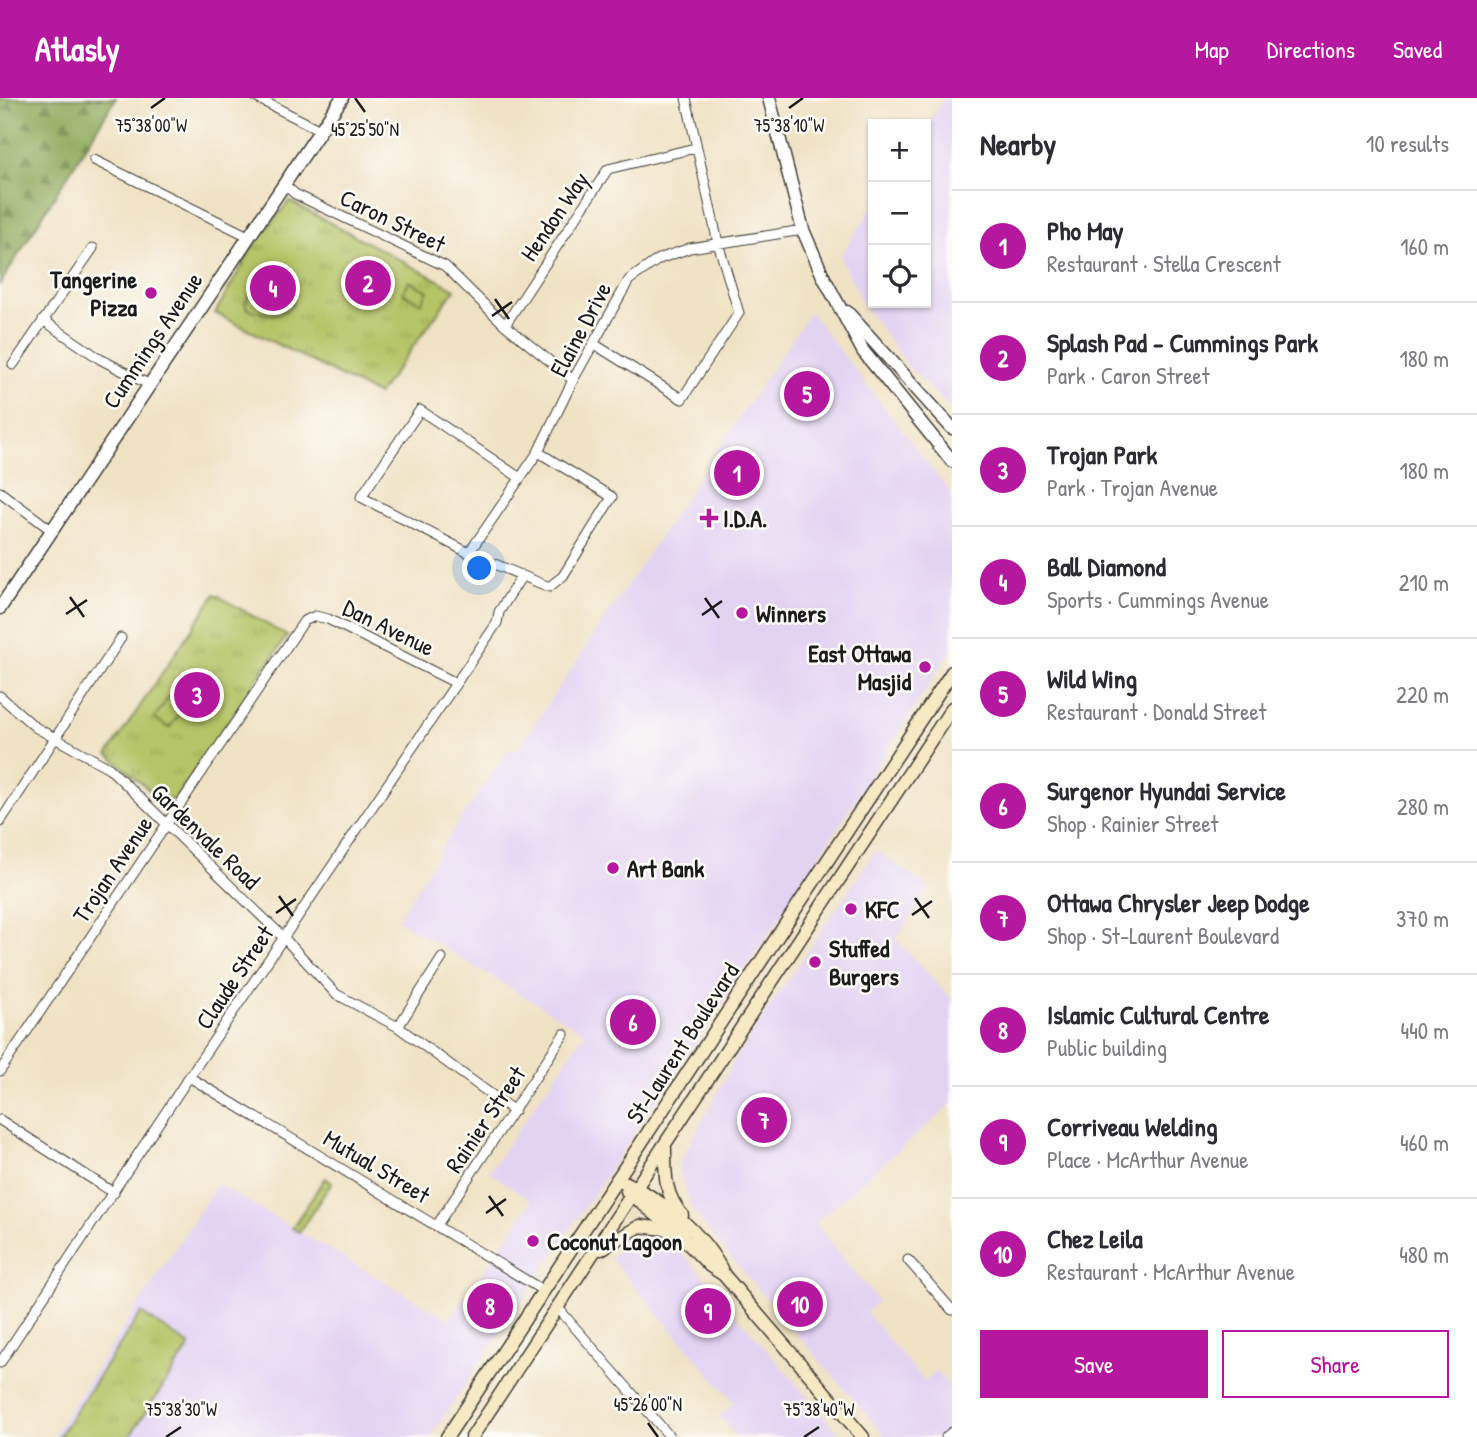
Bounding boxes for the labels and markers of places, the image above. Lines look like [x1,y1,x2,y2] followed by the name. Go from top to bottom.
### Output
[345,257,391,309] pin: 2
[250,262,296,314] pin: 4
[49,263,138,323] place label: Tangerine Pizza
[143,285,159,301] marker: Tangerine Pizza
[784,368,830,420] pin: 5
[714,447,760,499] pin: 1
[723,502,767,534] place label: I.D.A.
[701,510,717,526] marker: I.D.A.
[756,597,826,629] place label: Winners
[734,605,750,621] marker: Winners
[808,637,912,697] place label: East Ottawa Masjid
[917,659,933,675] marker: East Ottawa Masjid
[174,669,220,721] pin: 3
[627,852,704,884] place label: Art Bank
[605,860,621,876] marker: Art Bank
[865,893,900,925] place label: KFC
[843,901,859,917] marker: KFC
[829,932,899,993] place label: Stuffed Burgers
[807,954,823,970] marker: Stuffed Burgers
[610,996,656,1048] pin: 6
[741,1094,787,1146] pin: 7
[547,1225,682,1258] place label: Coconut Lagoon
[525,1233,541,1249] marker: Coconut Lagoon
[777,1278,823,1330] pin: 10
[467,1280,513,1332] pin: 8
[685,1285,731,1337] pin: 9

